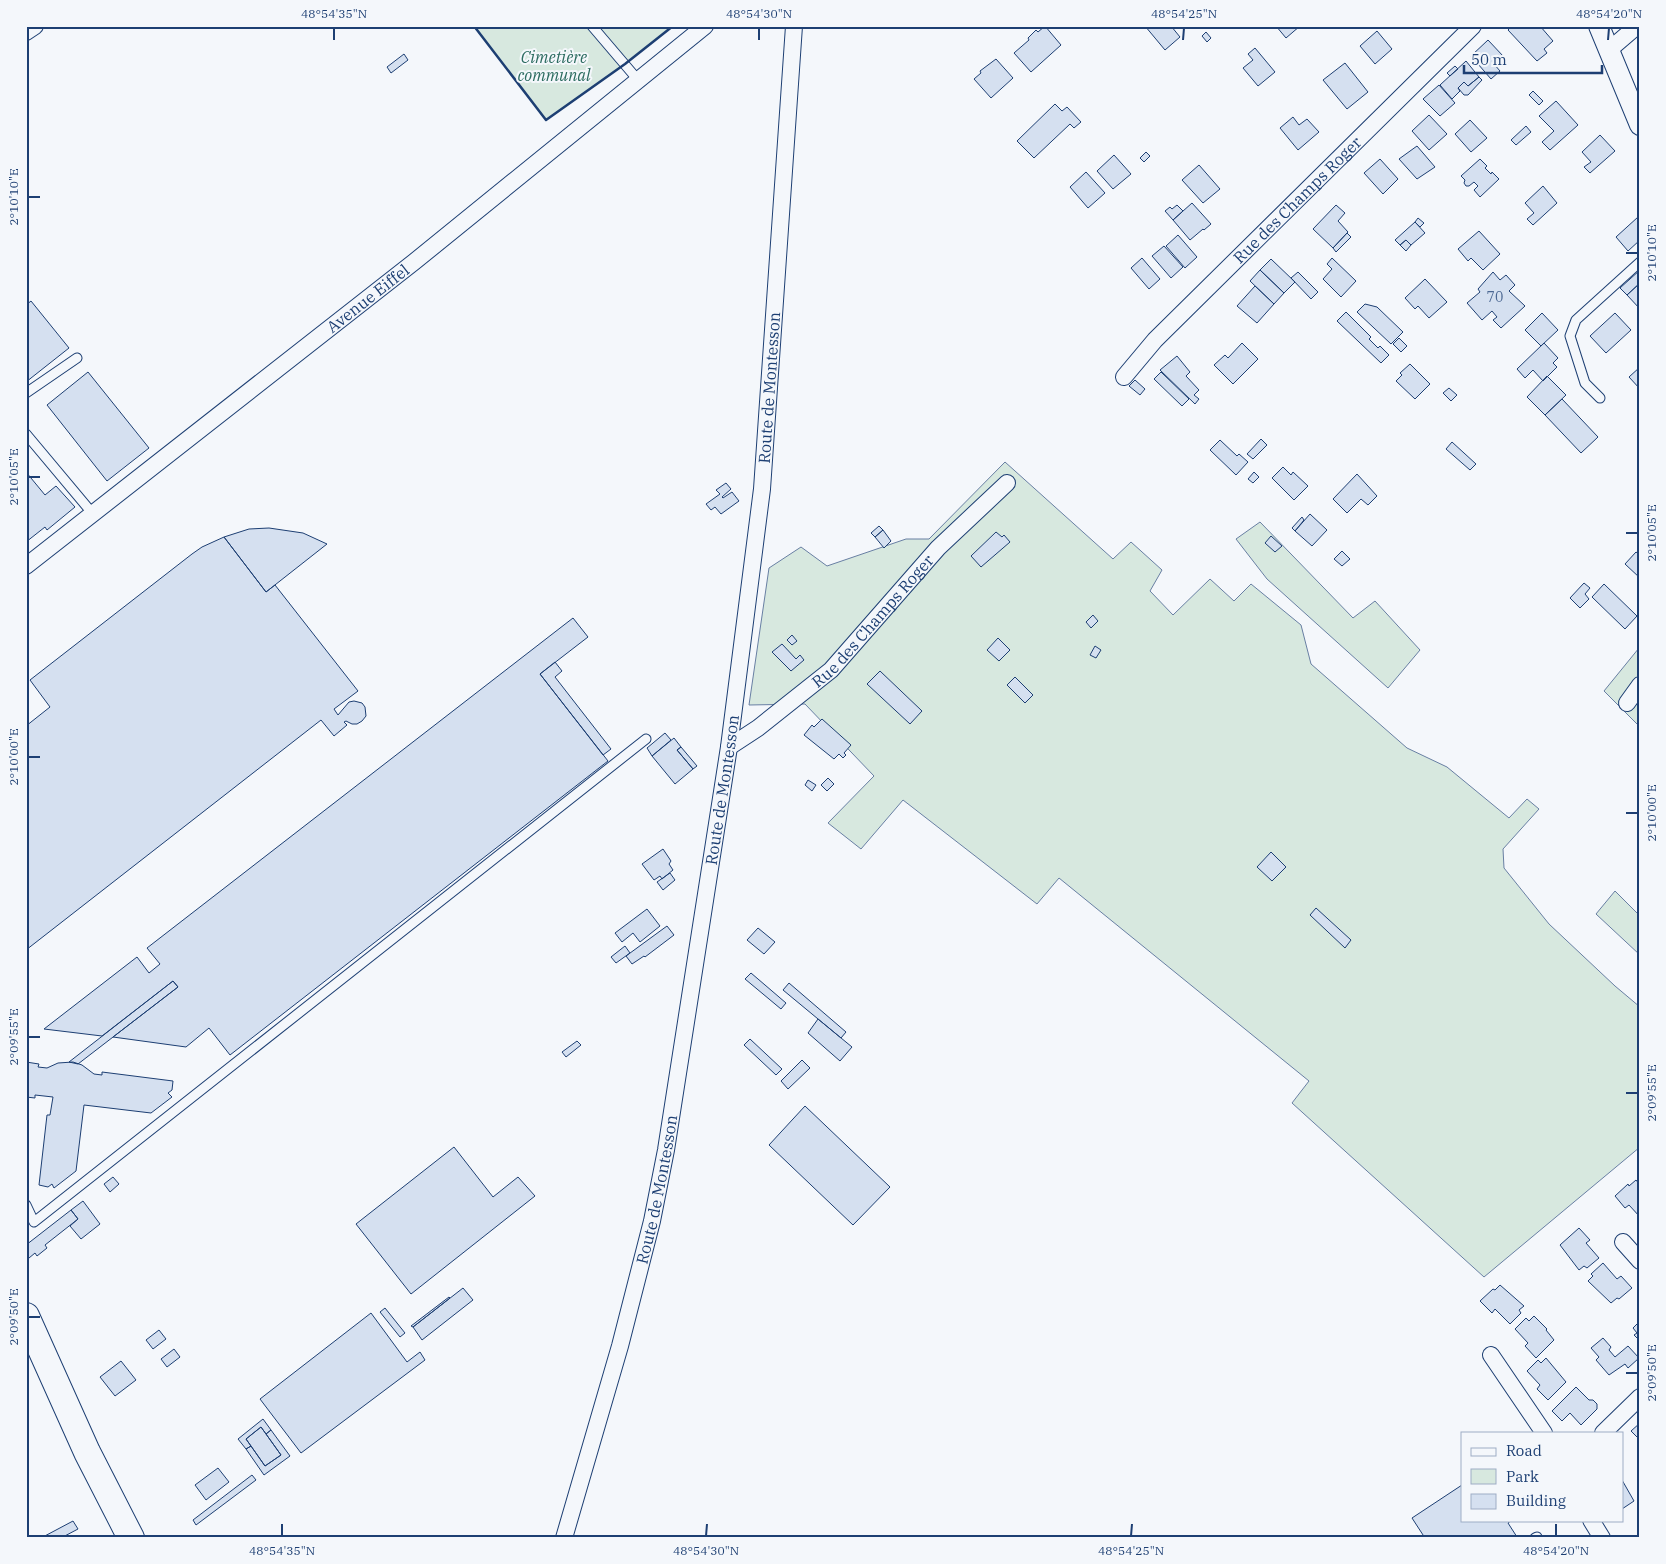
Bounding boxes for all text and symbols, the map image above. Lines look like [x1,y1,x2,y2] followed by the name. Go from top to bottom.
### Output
[301,6,367,21] text: 48°54'35"N
[726,6,792,21] text: 48°54'30"N
[1151,6,1217,21] text: 48°54'25"N
[1576,6,1642,21] text: 48°54'20"N
[1464,42,1601,74] scale bar
[518,47,591,85] park label: Cimetière communal
[1471,50,1507,69] text: 50 m
[1229,132,1365,267] street label: Rue des Champs Roger
[6,168,21,226] text: 2°10'10"E
[1644,224,1659,282] text: 2°10'10"E
[322,260,413,337] street label: Avenue Eiffel
[1487,288,1503,306] house number: 70
[754,311,784,464] street label: Route de Montesson
[6,448,21,506] text: 2°10'05"E
[1644,504,1659,562] text: 2°10'05"E
[808,550,938,692] street label: Rue des Champs Roger
[701,713,743,866] street label: Route de Montesson
[6,728,21,786] text: 2°10'00"E
[1644,784,1659,842] text: 2°10'00"E
[6,1008,21,1066] text: 2°09'55"E
[1644,1064,1659,1122] text: 2°09'55"E
[631,1113,681,1266] street label: Route de Montesson
[6,1288,21,1346] text: 2°09'50"E
[1644,1344,1659,1402] text: 2°09'50"E
[1461,1432,1624,1522] legend
[1506,1441,1542,1460] text: Road
[1506,1467,1539,1486] text: Park
[1506,1491,1566,1510] text: Building
[249,1543,315,1558] text: 48°54'35"N
[673,1543,739,1558] text: 48°54'30"N
[1098,1543,1164,1558] text: 48°54'25"N
[1523,1543,1589,1558] text: 48°54'20"N

